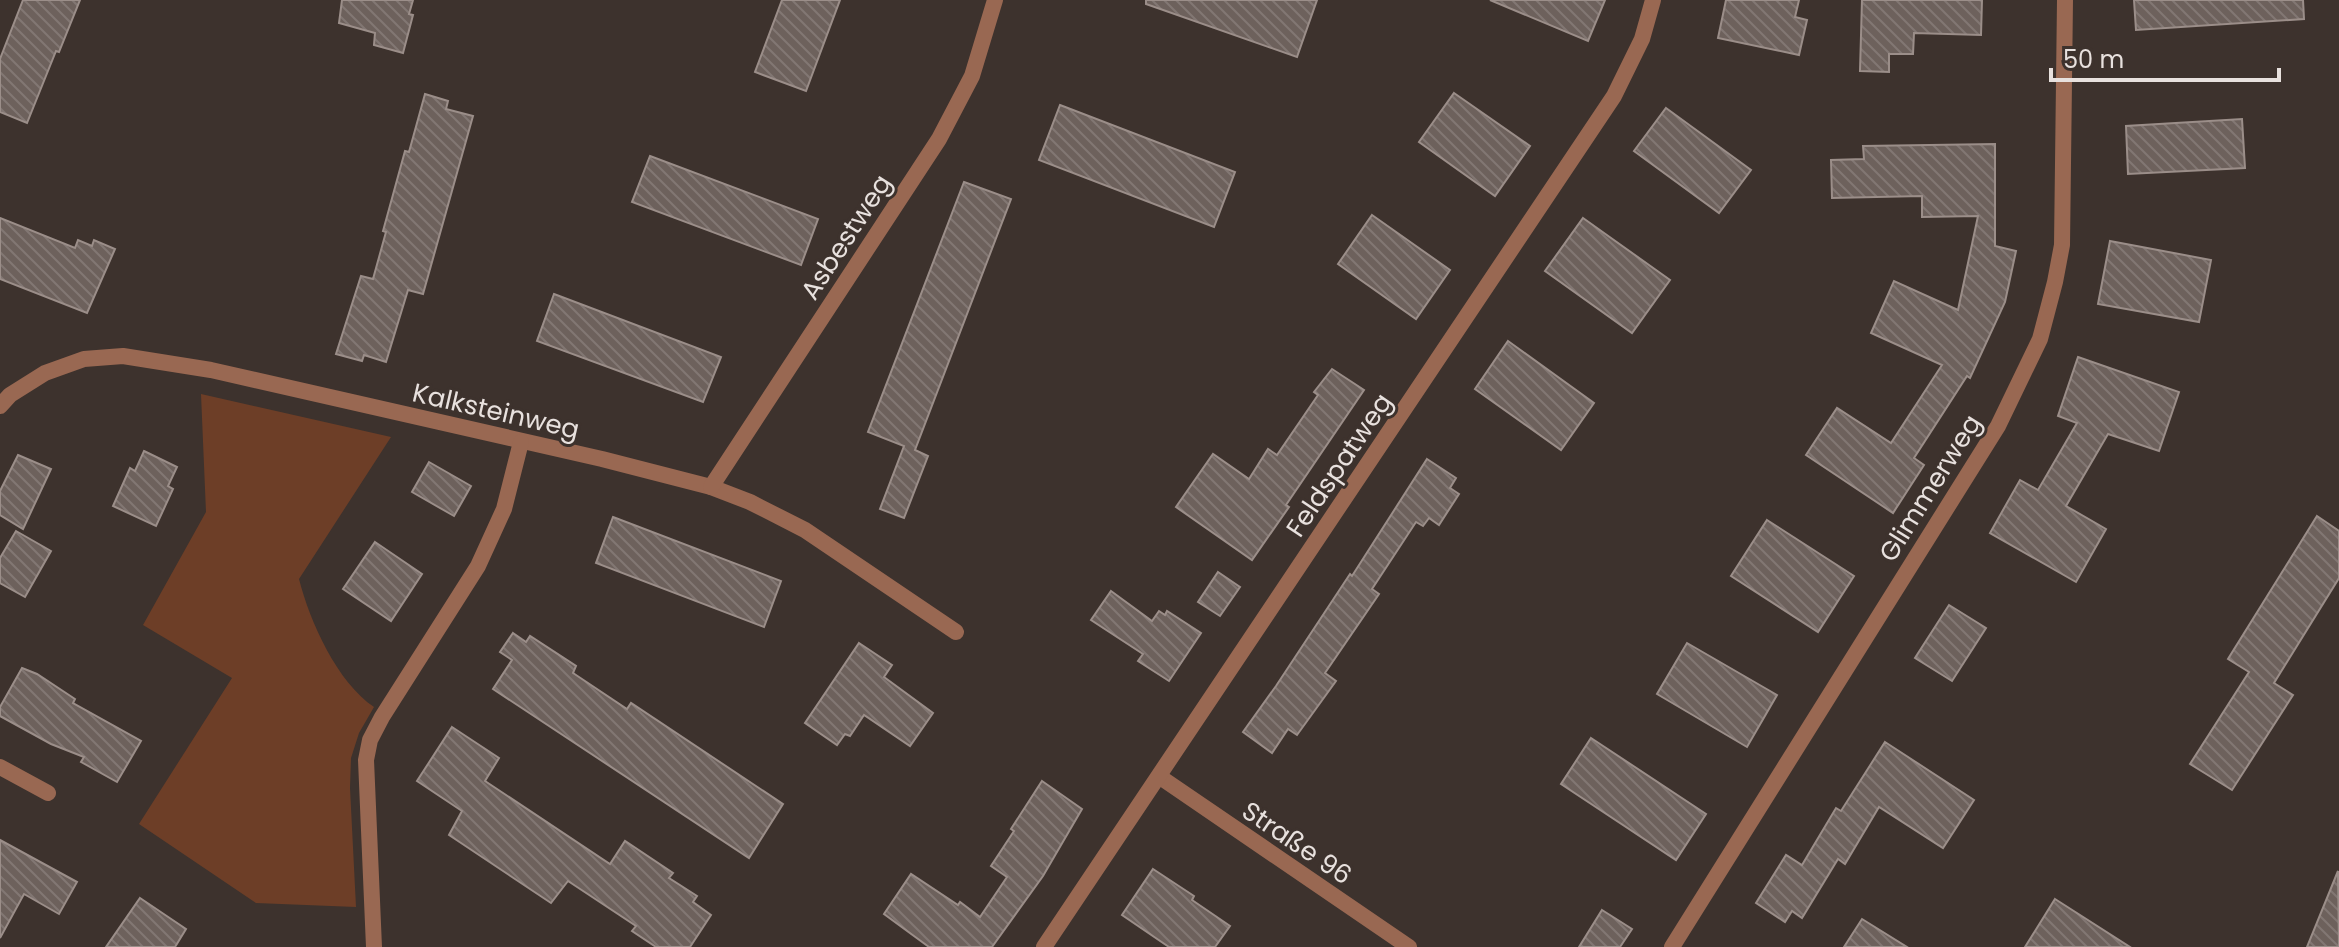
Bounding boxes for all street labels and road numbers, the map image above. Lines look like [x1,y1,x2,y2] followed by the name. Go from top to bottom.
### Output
[792,167,900,307] street label: Asbestweg
[409,374,583,448] street label: Kalksteinweg
[1278,386,1400,544] street label: Feldspatweg
[1870,407,1990,569] street label: Glimmerweg
[1235,793,1359,893] street label: Straße 96

